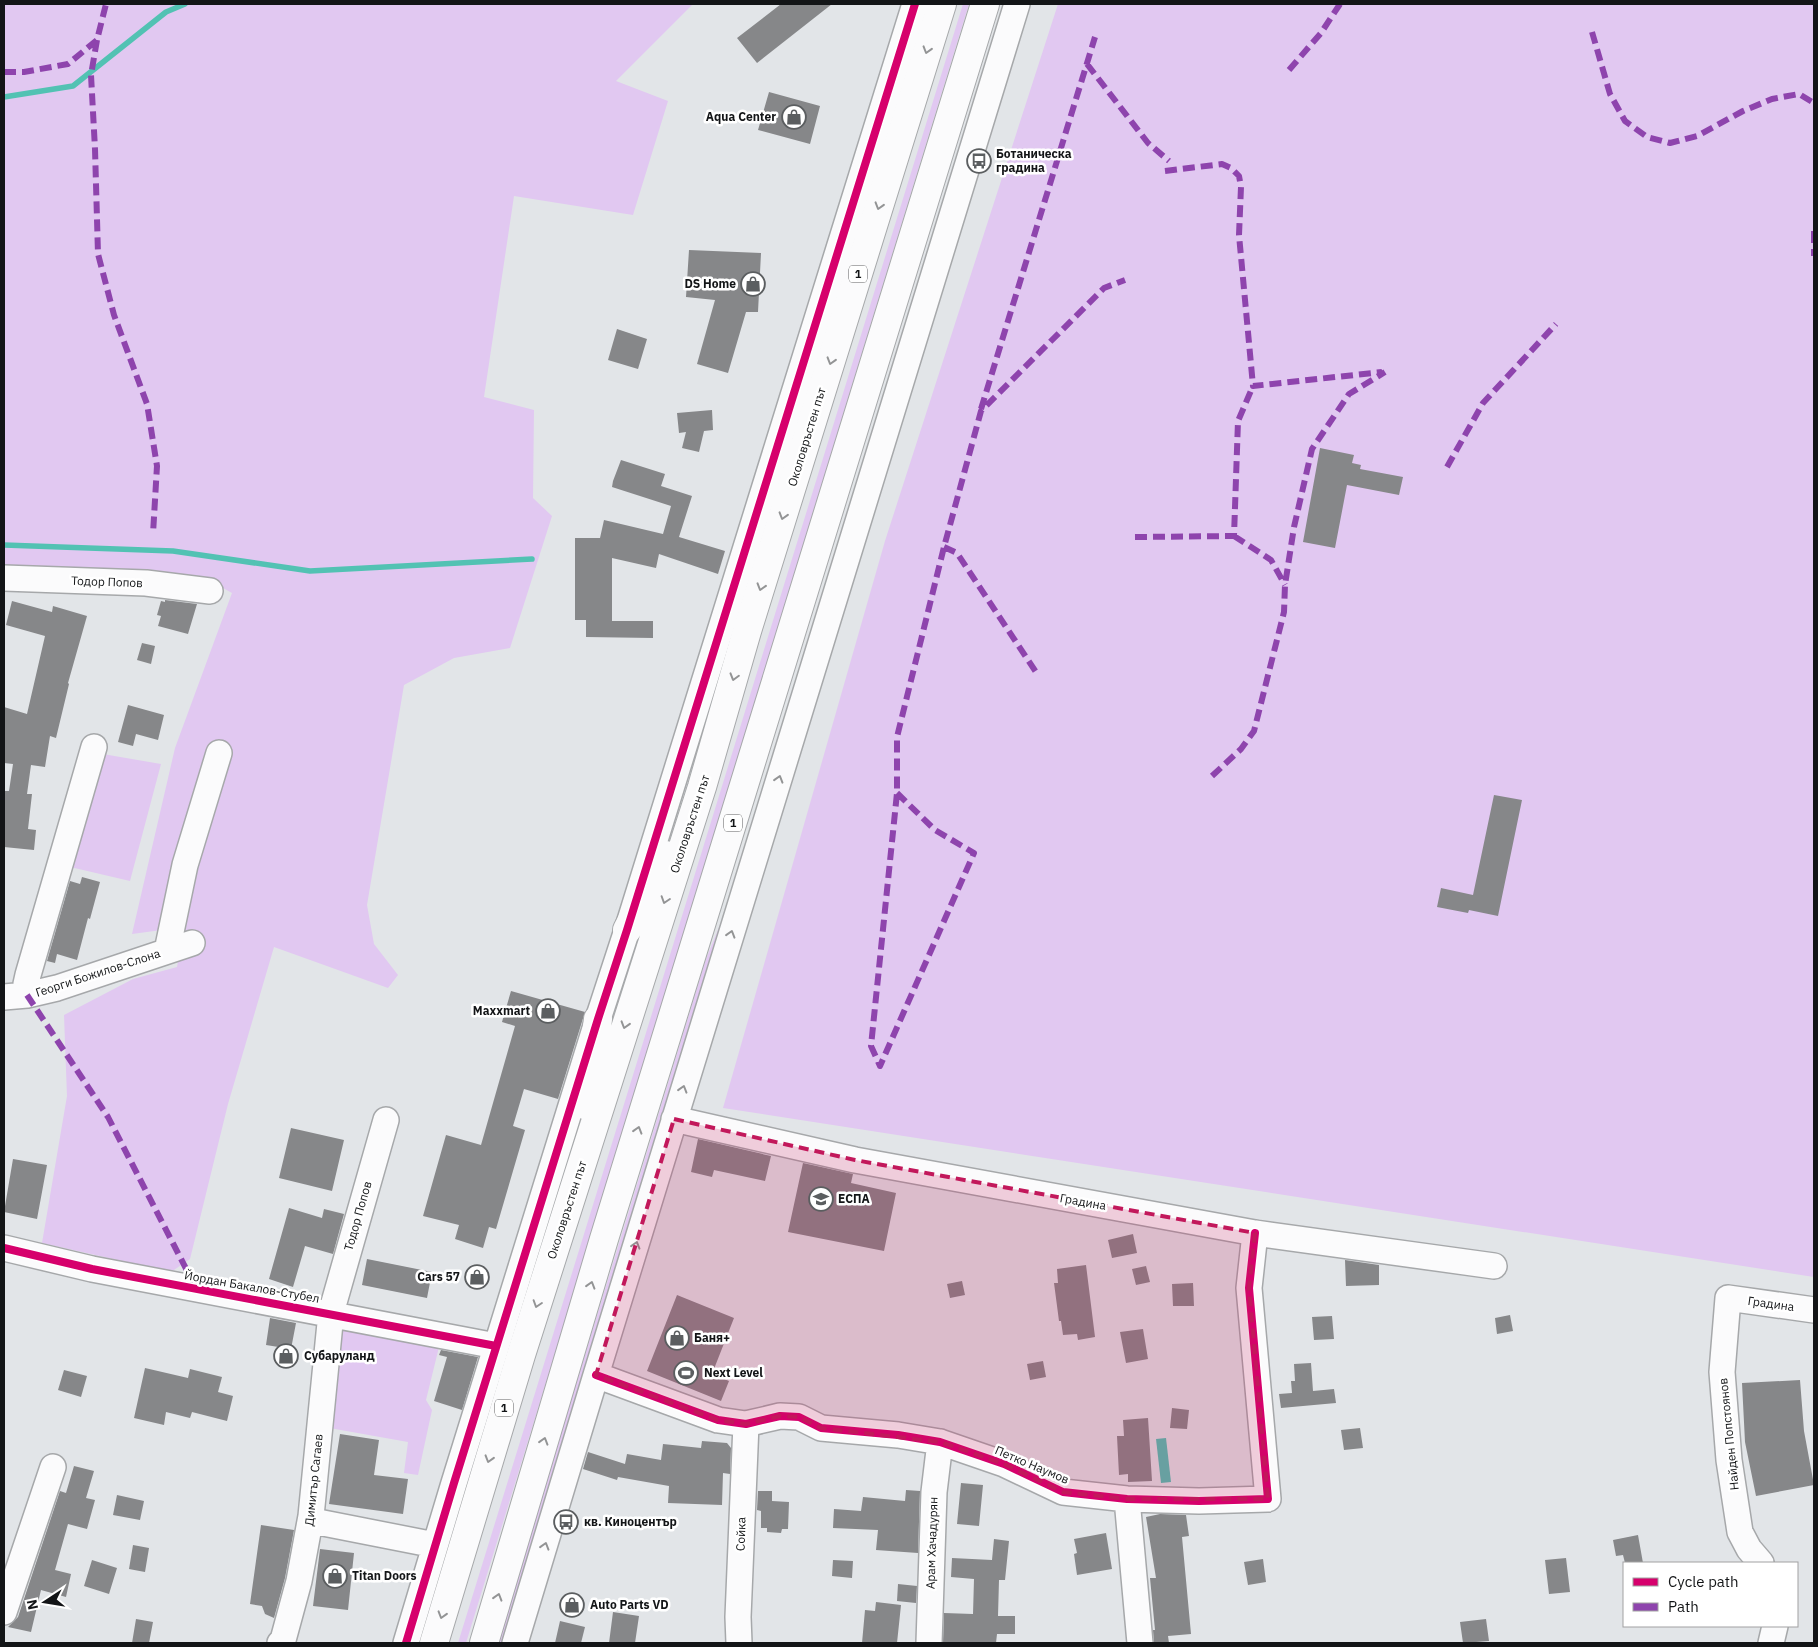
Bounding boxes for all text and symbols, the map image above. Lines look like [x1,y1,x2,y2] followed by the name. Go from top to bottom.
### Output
[923,46,933,54] one-way arrow
[781,104,807,130] shop icon: Aqua Center
[706,109,776,124] place label: Aqua Center
[996,146,1072,175] place label: Ботаническа градина
[966,148,992,174] bus stop icon: Ботаническа градина
[875,201,885,209] one-way arrow
[849,266,867,282] road number: 1
[740,271,766,297] shop icon: DS Home
[684,276,736,291] place label: DS Home
[827,356,837,364] one-way arrow
[784,385,829,488] street label: Околовръстен път
[778,511,788,520] one-way arrow
[71,573,143,590] street label: Тодор Попов
[756,582,766,591] one-way arrow
[729,673,739,681] one-way arrow
[667,772,713,875] street label: Околовръстен път
[773,775,783,783] one-way arrow
[724,814,742,831] road number: 1
[661,896,671,904] one-way arrow
[726,930,736,939] one-way arrow
[34,945,163,1000] street label: Георги Божилов-Слона
[535,998,561,1024] shop icon: Maxxmart
[473,1003,530,1018] place label: Maxxmart
[621,1020,631,1028] one-way arrow
[678,1086,688,1094] one-way arrow
[633,1126,643,1134] one-way arrow
[544,1158,590,1261] street label: Околовръстен път
[340,1179,375,1252] street label: Тодор Попов
[808,1186,834,1212] school or university icon: ЕСПА
[1059,1190,1108,1213] street label: Градина
[838,1191,870,1206] place label: ЕСПА
[630,1241,640,1249] one-way arrow
[464,1264,490,1290] shop icon: Cars 57
[183,1267,321,1306] street label: Йордан Бакалов-Стубел
[417,1269,460,1284] place label: Cars 57
[585,1281,595,1290] one-way arrow
[1747,1293,1796,1314] street label: Градина
[532,1299,542,1308] one-way arrow
[664,1325,690,1351] shop icon: Баня+
[694,1330,730,1345] place label: Баня+
[273,1343,299,1369] shop icon: Субаруланд
[304,1348,375,1363] place label: Субаруланд
[673,1360,699,1386] sports icon: Next Level
[704,1365,763,1380] place label: Next Level
[1715,1377,1742,1491] street label: Найден Попстоянов
[495,1400,513,1416] road number: 1
[301,1433,326,1527] street label: Димитър Сагаев
[539,1437,549,1445] one-way arrow
[993,1442,1071,1487] street label: Петко Наумов
[485,1455,495,1463] one-way arrow
[922,1497,941,1589] street label: Арам Хачадурян
[553,1509,579,1535] bus stop icon: кв. Киноцентър
[584,1514,677,1529] place label: кв. Киноцентър
[732,1516,749,1551] street label: Сойка
[539,1543,549,1551] one-way arrow
[1623,1562,1798,1627] legend
[322,1563,348,1589] shop icon: Titan Doors
[352,1568,417,1583] place label: Titan Doors
[1668,1572,1739,1591] text: Cycle path
[20,1577,70,1627] north arrow
[559,1592,585,1618] shop icon: Auto Parts VD
[492,1593,502,1601] one-way arrow
[590,1597,669,1612] place label: Auto Parts VD
[1668,1597,1699,1616] text: Path
[22,1598,42,1612] text: N
[438,1610,448,1618] one-way arrow

